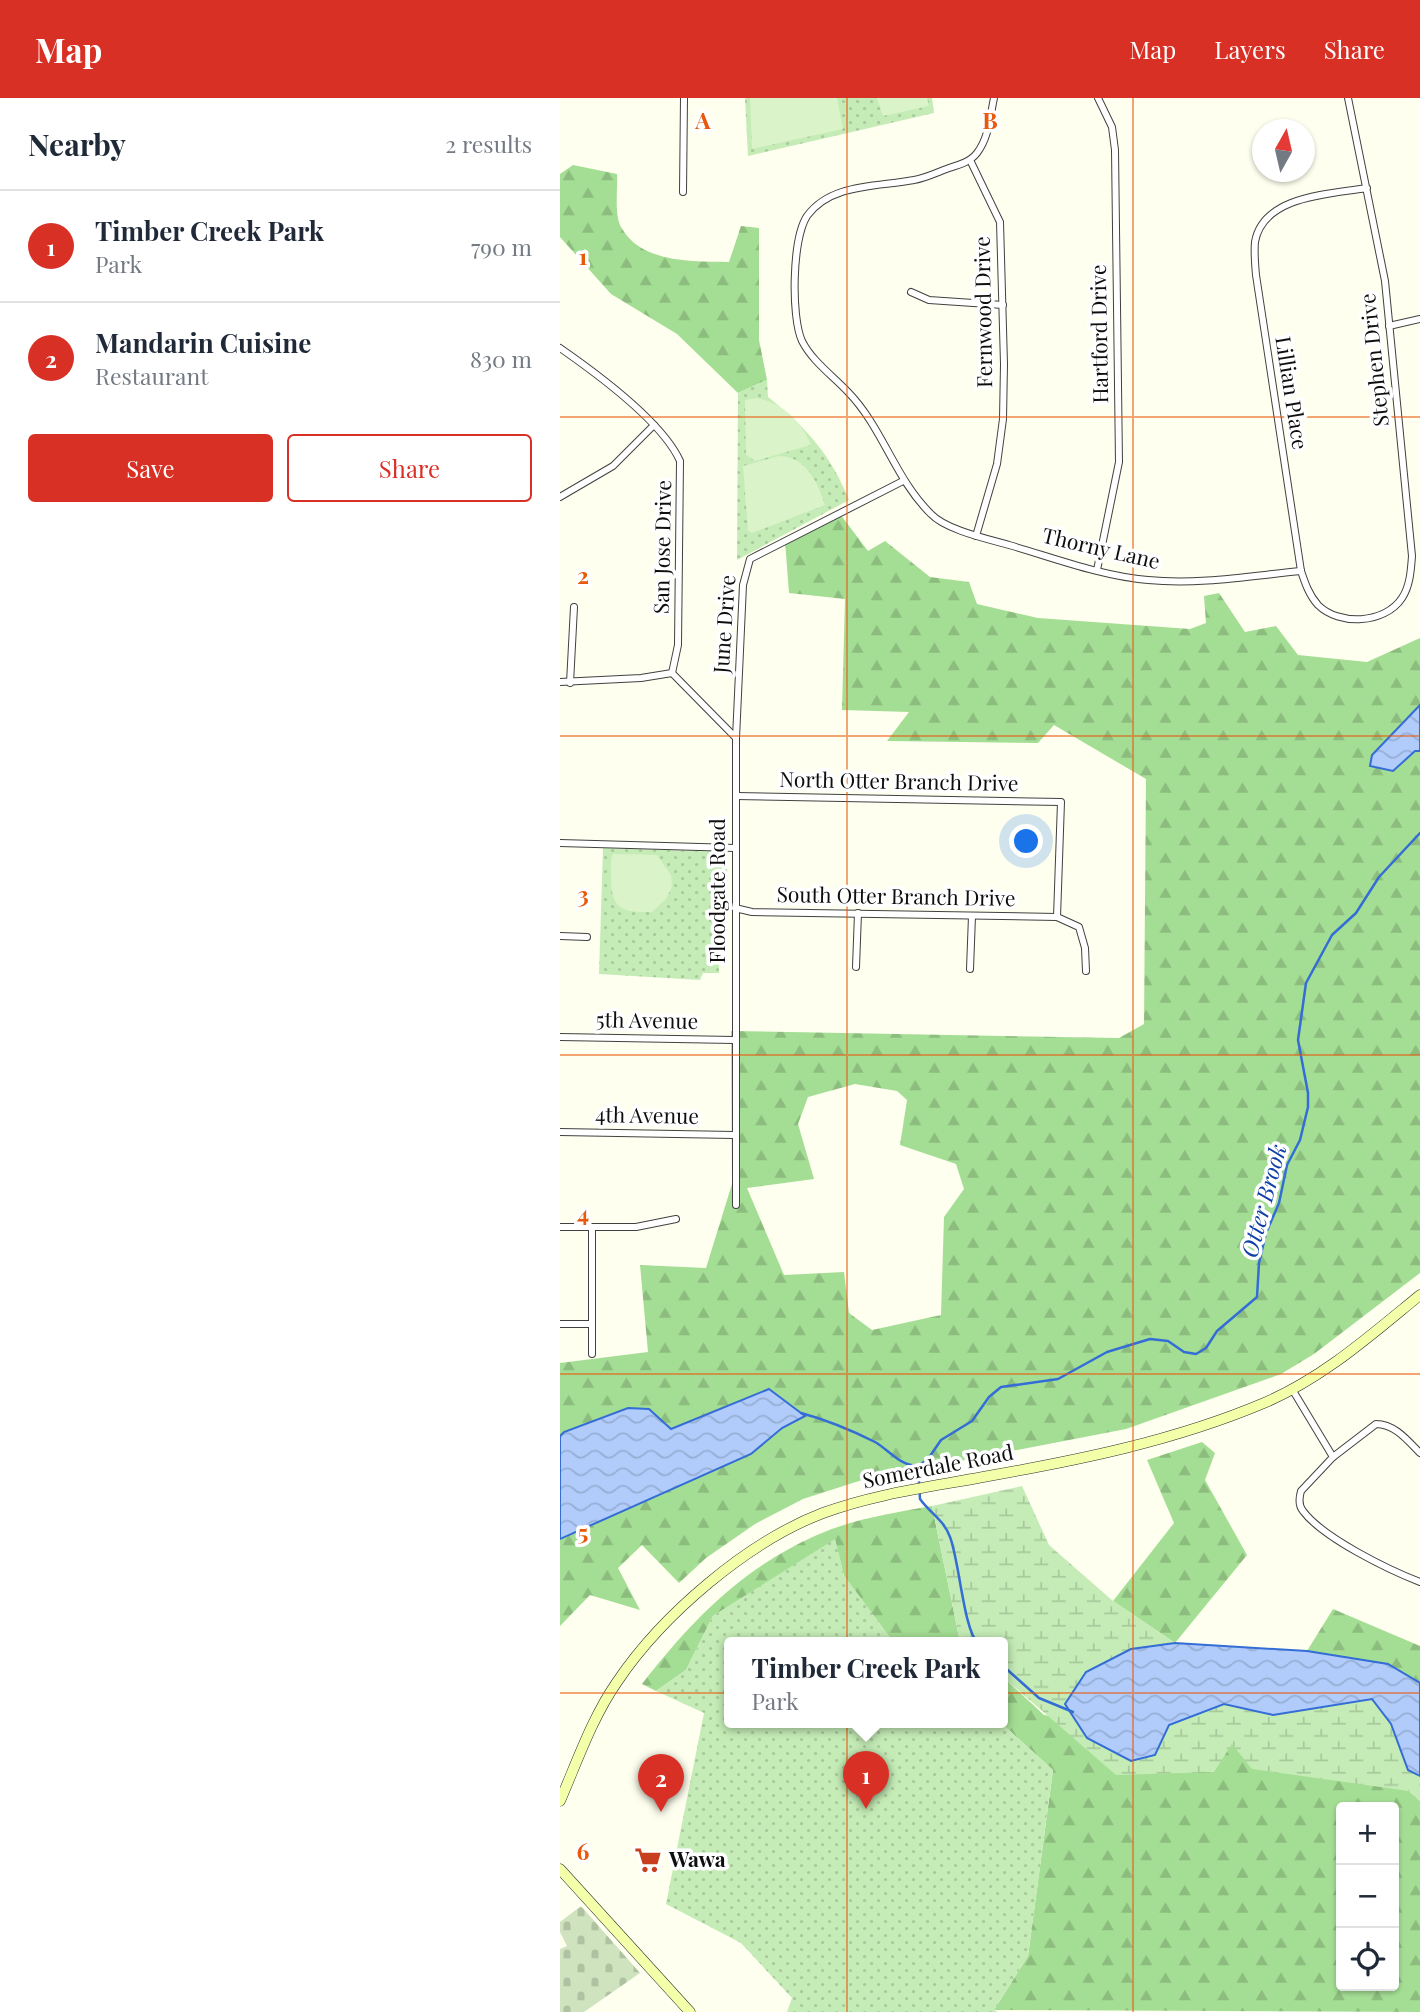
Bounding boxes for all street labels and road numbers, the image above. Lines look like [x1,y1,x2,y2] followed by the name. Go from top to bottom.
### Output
[967,236,997,388] street label: Fernwood Drive
[1083,264,1113,404] street label: Hartford Drive
[1352,292,1394,428] street label: Stephen Drive
[1270,334,1316,451] street label: Lillian Place
[646,480,676,614] street label: San Jose Drive
[1040,520,1163,574] street label: Thorny Lane
[706,574,740,675] street label: June Drive
[779,764,1019,796] street label: North Otter Branch Drive
[702,818,730,964] street label: Floodgate Road
[776,879,1016,911] street label: South Otter Branch Drive
[596,1004,698,1034] street label: 5th Avenue
[595,1099,699,1129] street label: 4th Avenue
[860,1437,1015,1493] street label: Somerdale Road

